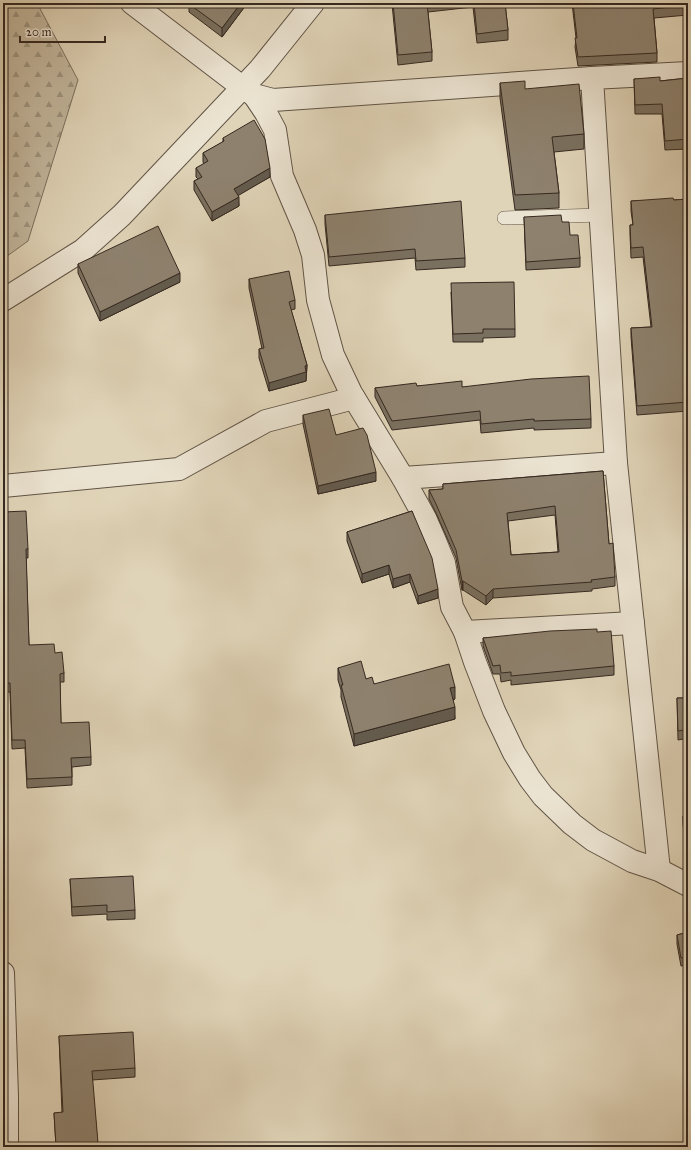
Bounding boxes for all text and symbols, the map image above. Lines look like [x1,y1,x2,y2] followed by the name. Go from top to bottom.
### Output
[20,18,105,44] scale bar
[26,25,52,39] text: 20 m

